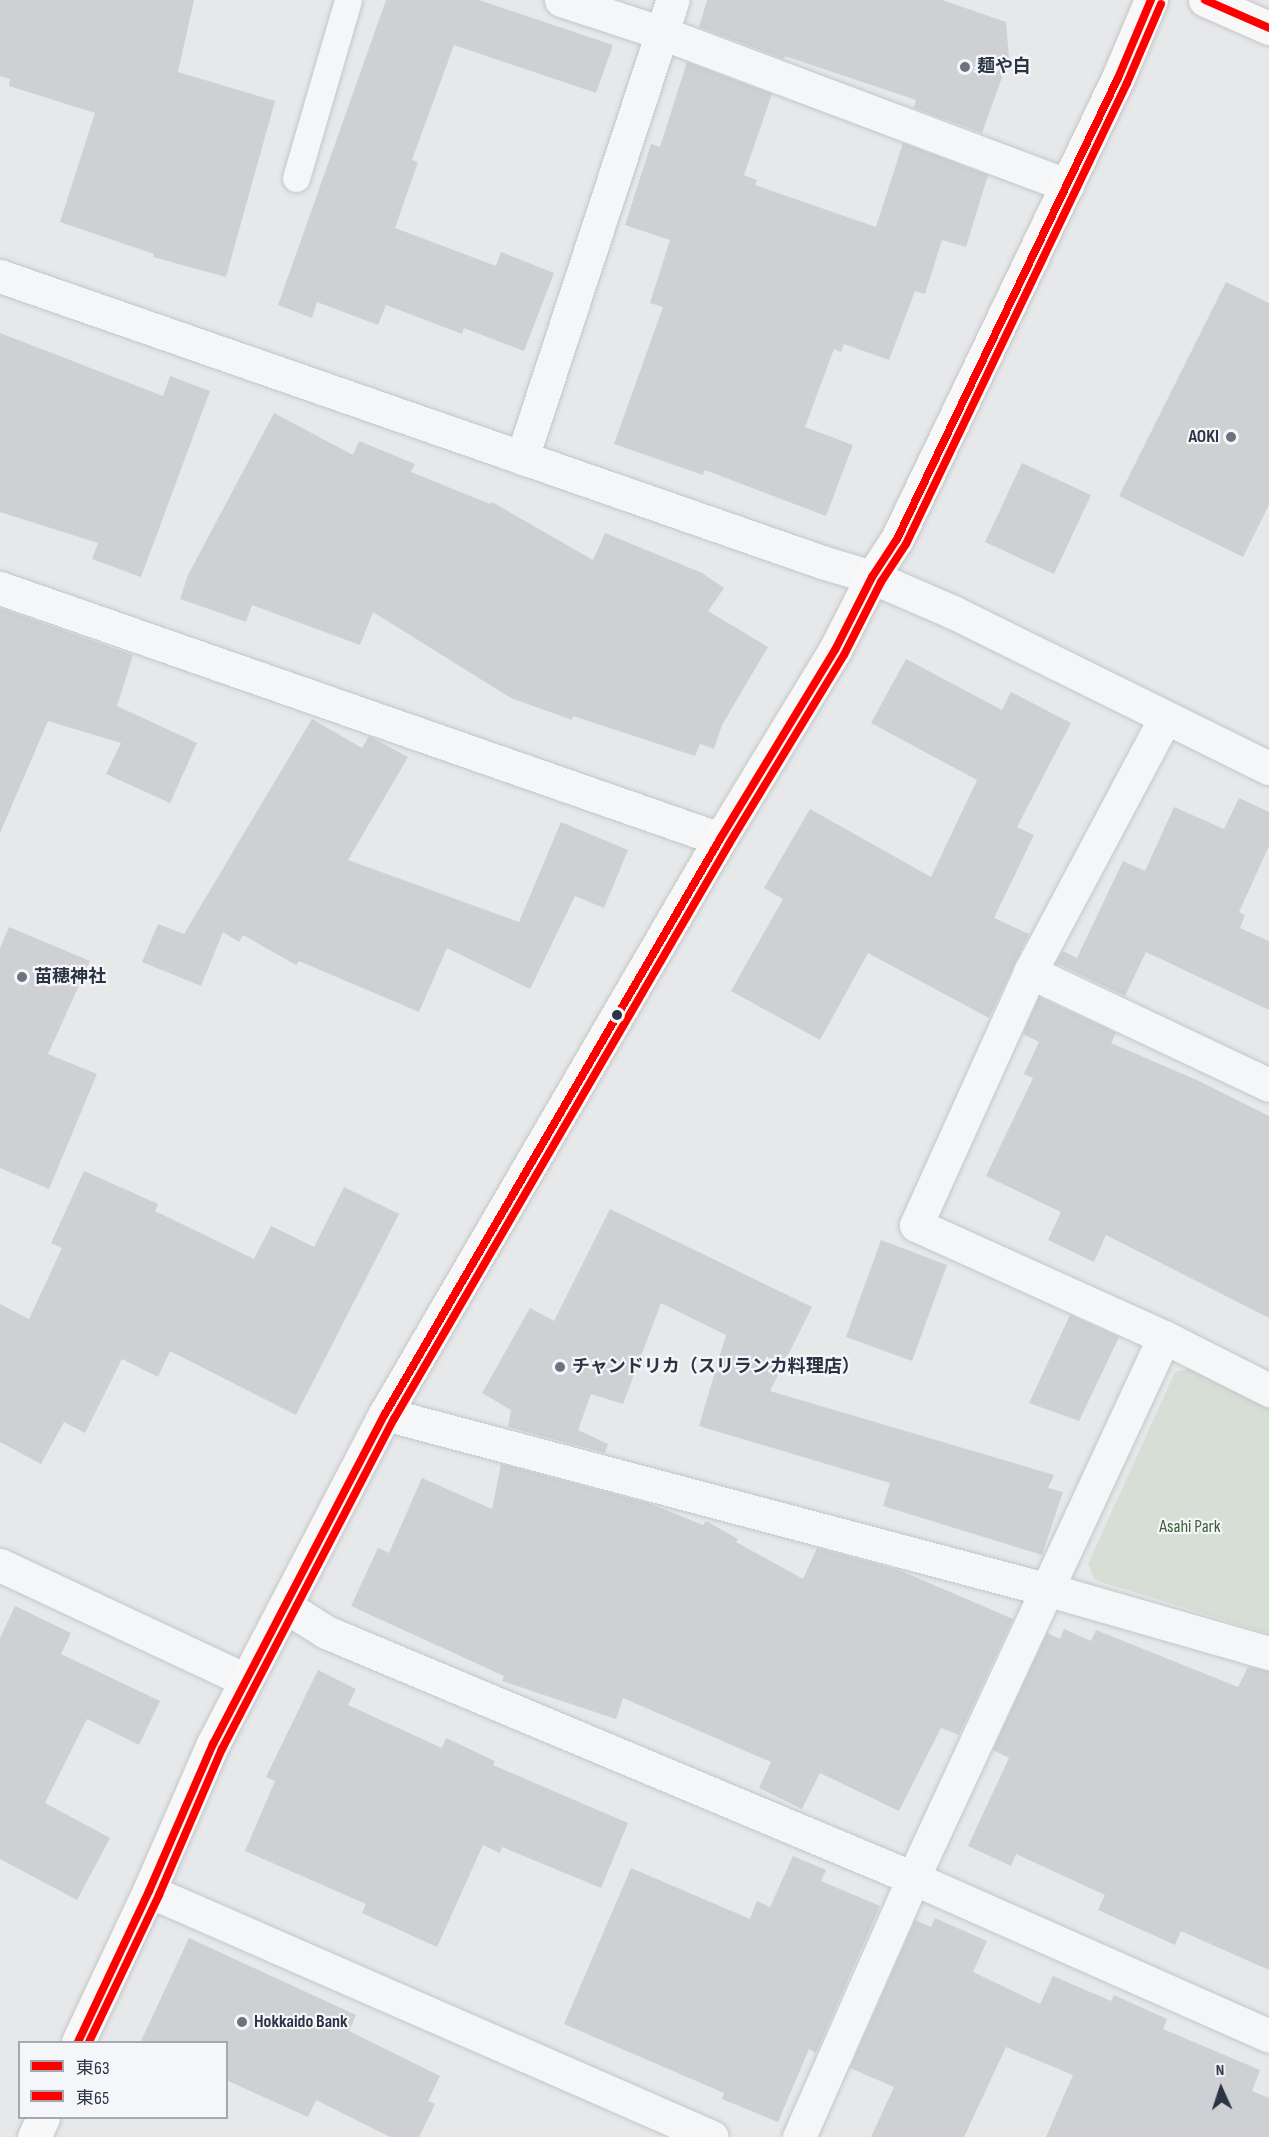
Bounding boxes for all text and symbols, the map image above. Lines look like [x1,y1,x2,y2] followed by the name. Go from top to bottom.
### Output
[977,56,1031,78] place label: 麺や白
[958,60,972,74] marker: 麺や白
[1188,426,1219,448] place label: AOKI
[1224,430,1238,444] marker: AOKI
[34,966,106,988] place label: 苗穂神社
[15,970,29,984] marker: 苗穂神社
[611,1009,623,1021] unlabelled marker
[572,1356,860,1378] place label: チャンドリカ（スリランカ料理店）
[553,1360,567,1374] marker: チャンドリカ（スリランカ料理店）
[1159,1516,1221,1538] park label: Asahi Park
[254,2011,348,2033] place label: Hokkaido Bank
[235,2015,249,2029] marker: Hokkaido Bank
[18,2041,228,2119] legend
[76,2058,109,2079] text: 東63
[1191,2059,1251,2119] north arrow
[1215,2061,1225,2080] text: N
[76,2088,109,2109] text: 東65

